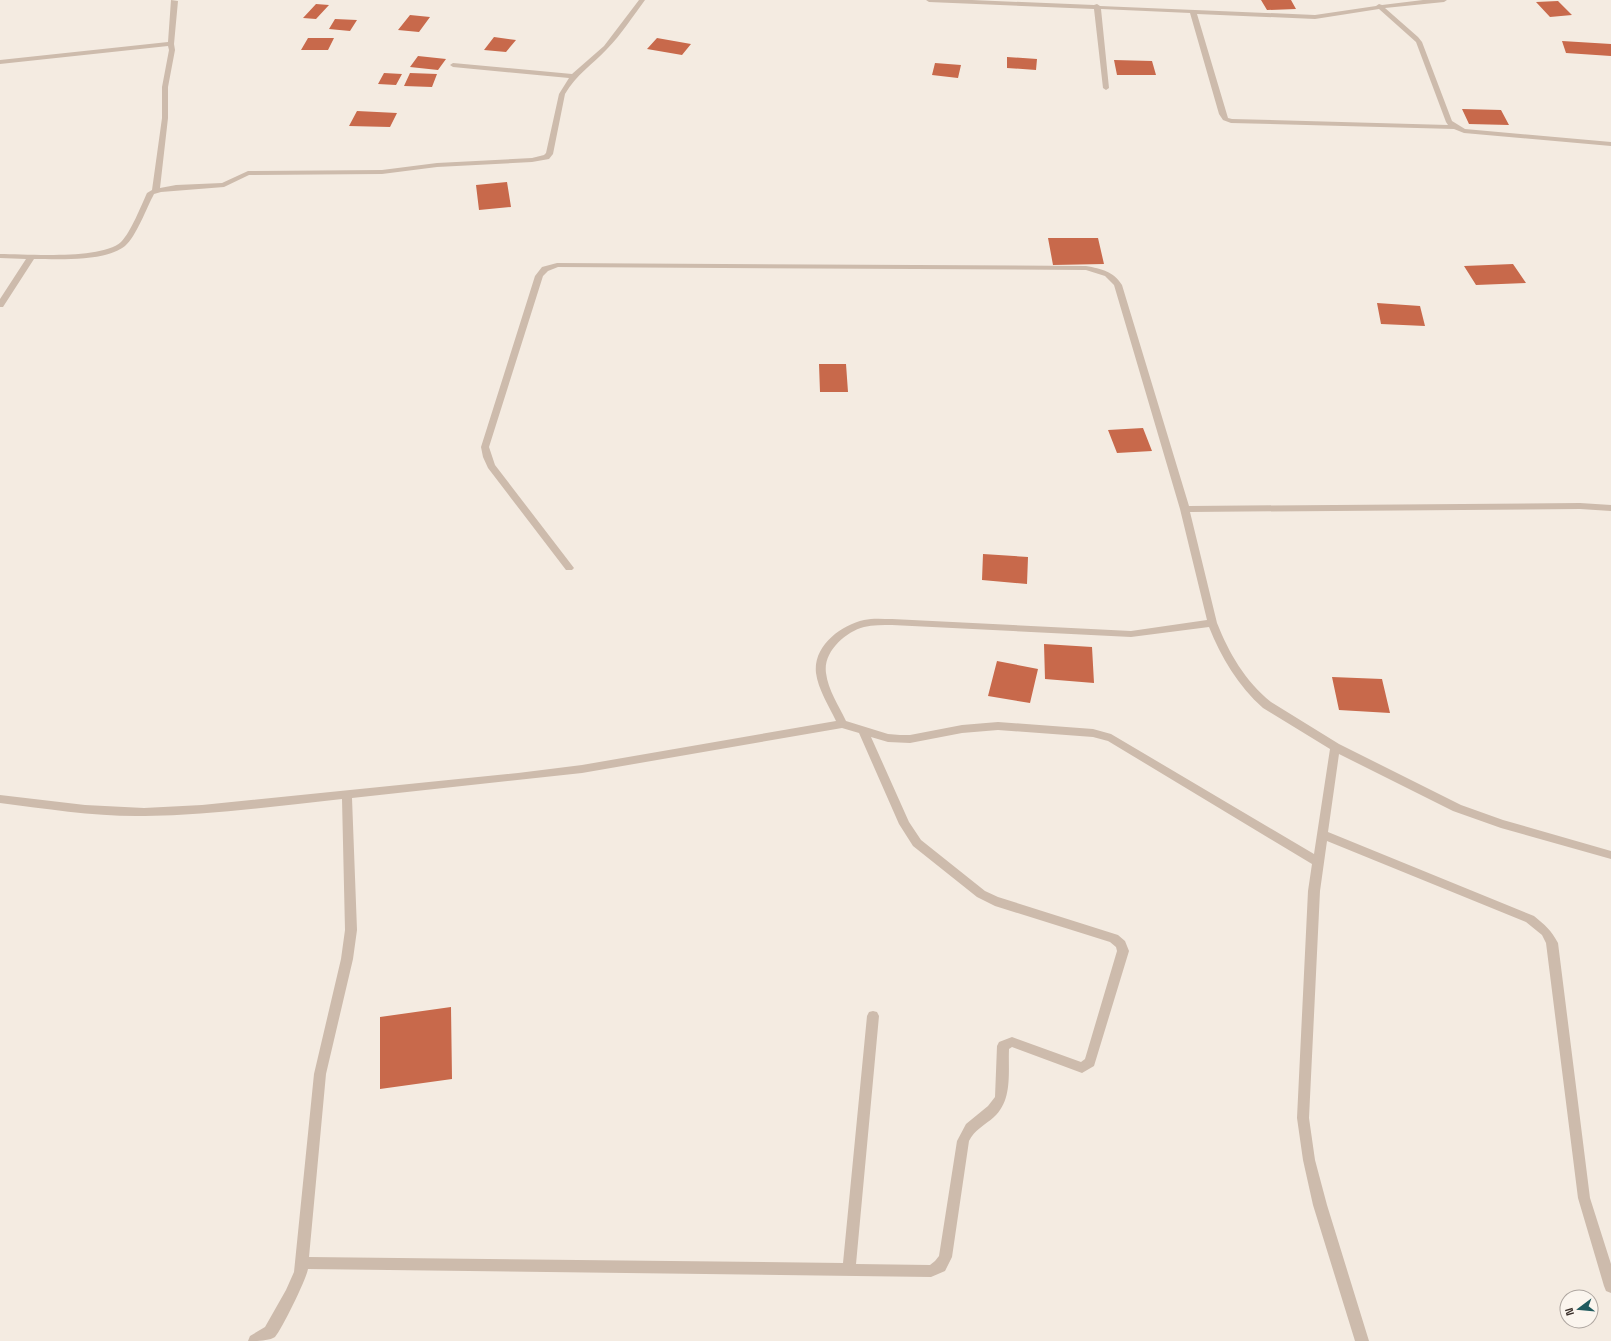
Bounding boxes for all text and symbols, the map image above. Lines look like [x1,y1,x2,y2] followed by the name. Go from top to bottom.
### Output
[1559,1289,1599,1329] north arrow
[1562,1306,1577,1317] text: N

